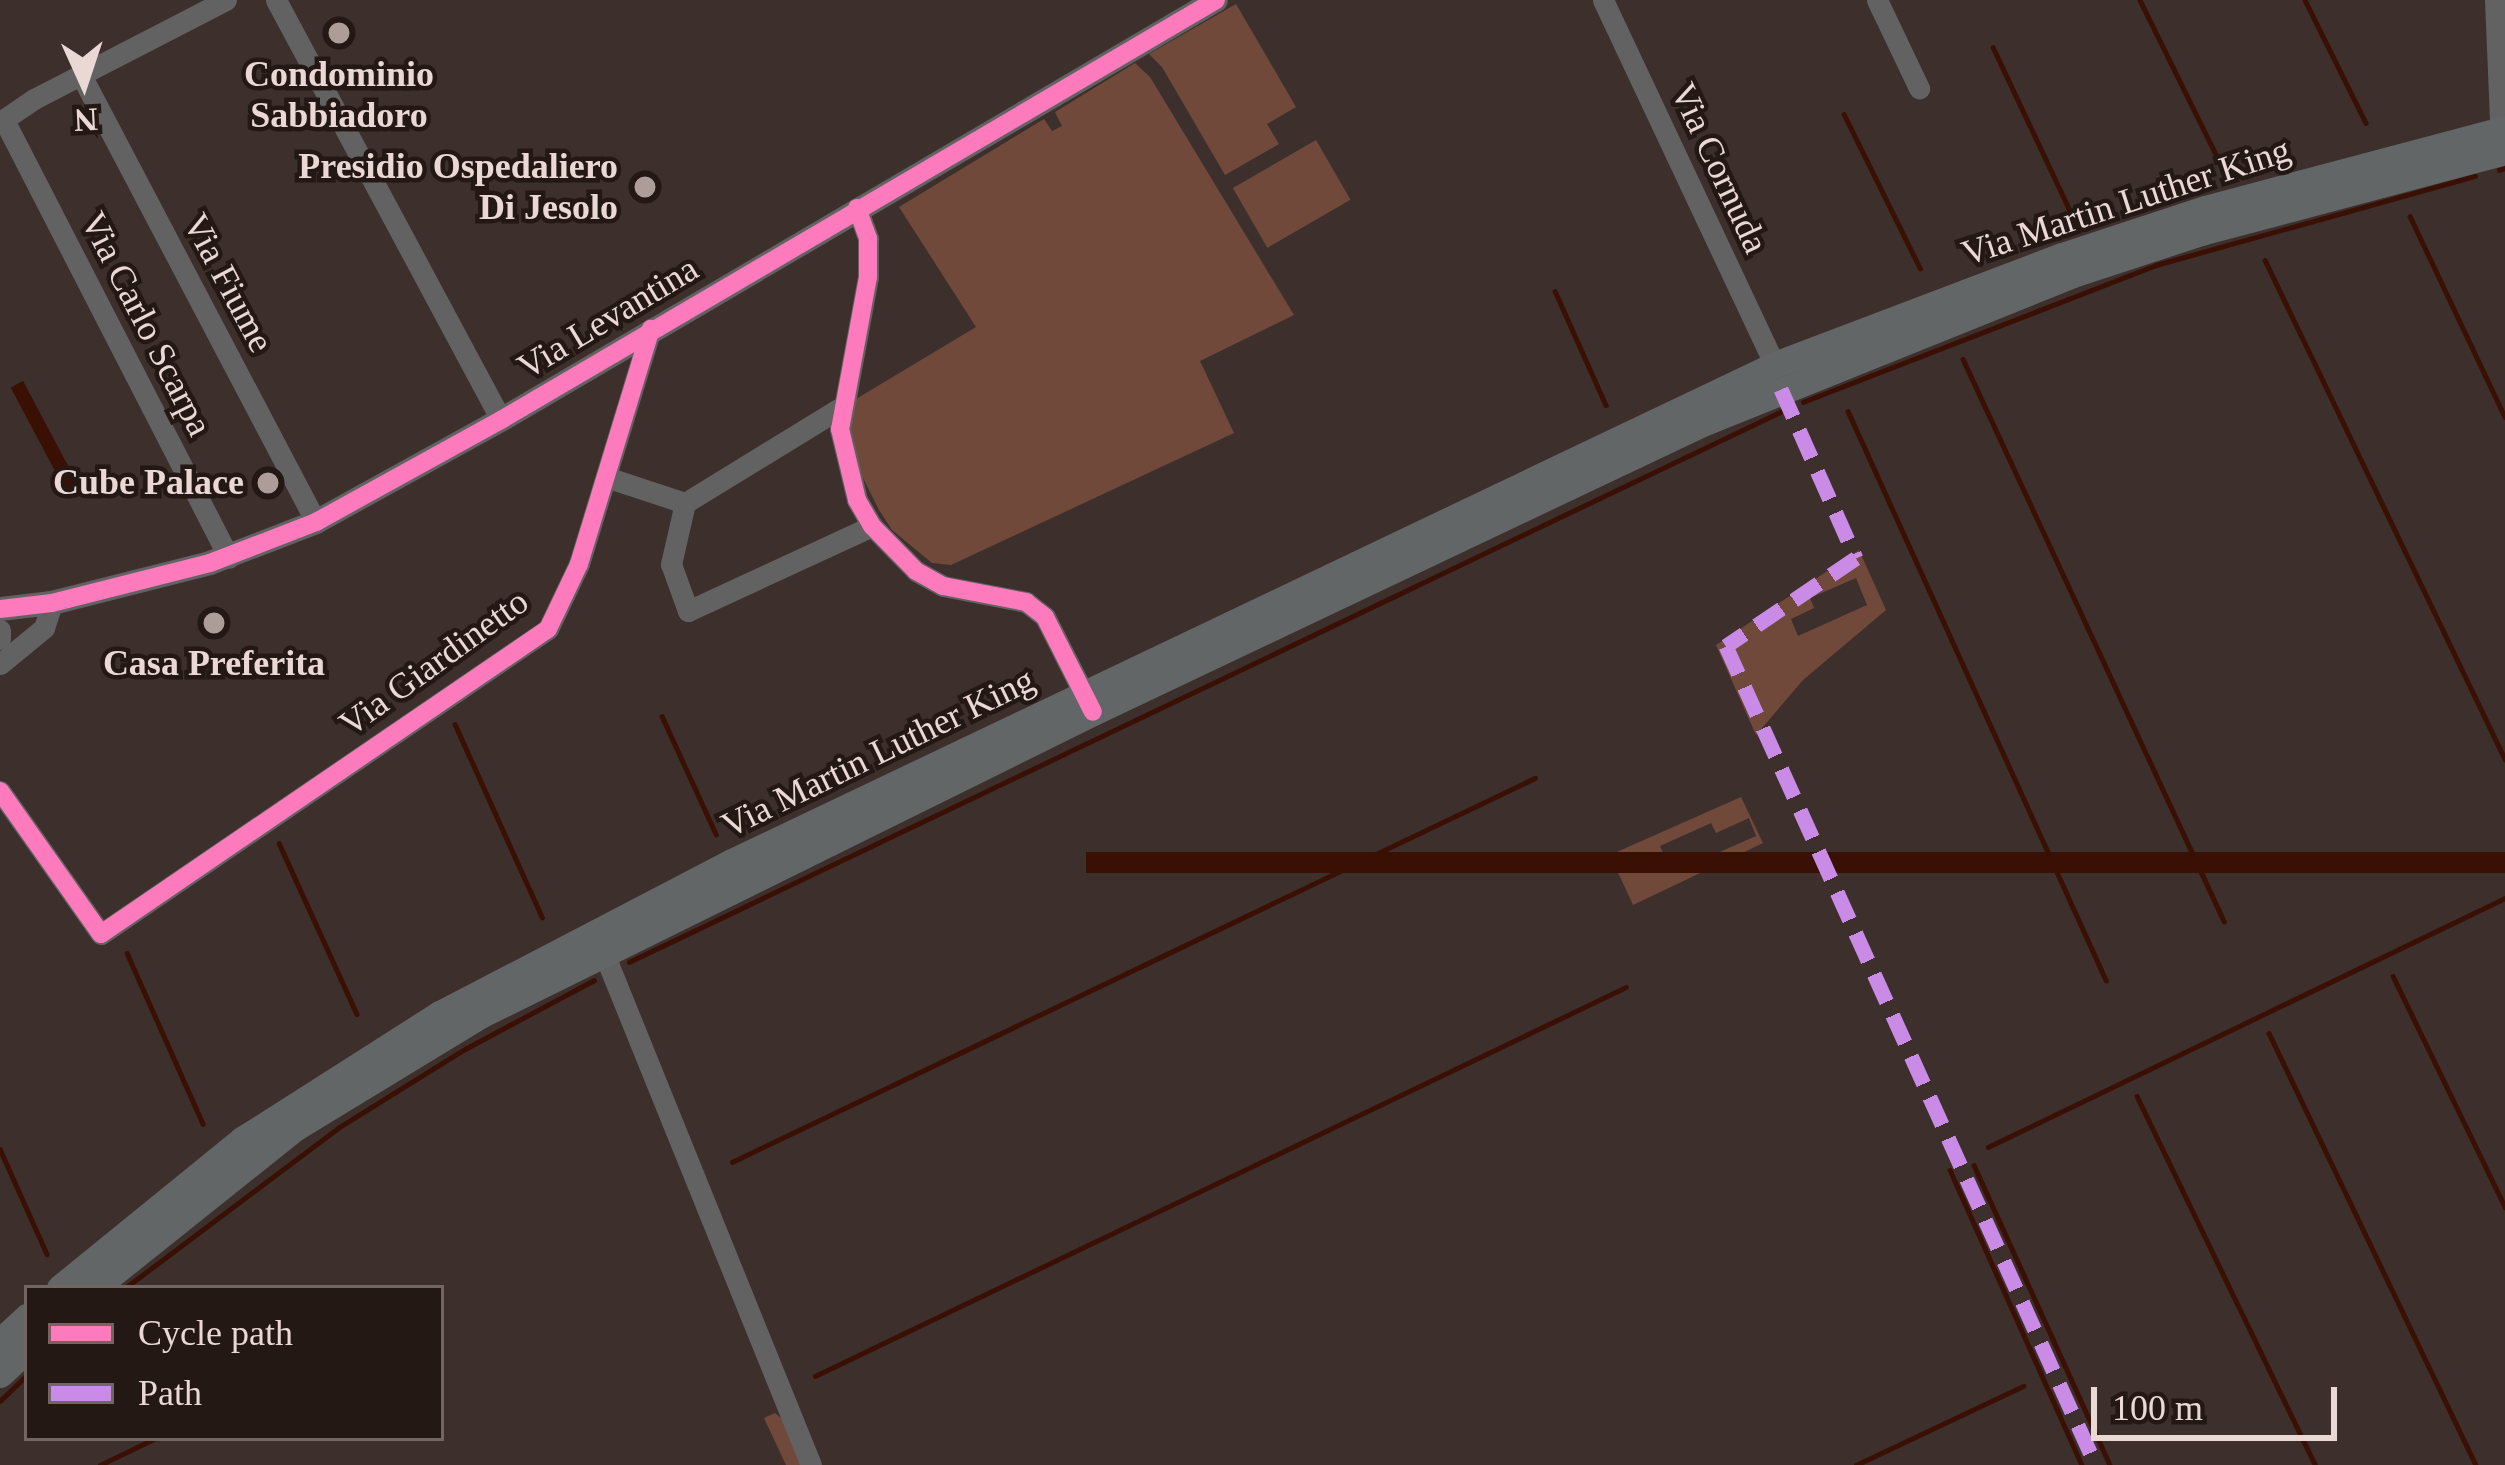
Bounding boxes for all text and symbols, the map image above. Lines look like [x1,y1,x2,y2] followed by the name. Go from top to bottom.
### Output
[326,20,352,46] marker: Condominio Sabbiadoro
[24,24,144,144] north arrow
[244,52,434,137] place label: Condominio Sabbiadoro
[1661,76,1777,260] street label: Via Cornuda
[73,101,99,139] text: N
[1956,128,2296,276] street label: Via Martin Luther King
[298,144,618,229] place label: Presidio Ospedaliero Di Jesolo
[629,171,661,203] marker: Presidio Ospedaliero Di Jesolo
[71,205,221,443] street label: Via Carlo Scarpa
[174,206,282,360] street label: Via Fiume
[510,247,706,389] street label: Via Levantina
[53,461,244,505] place label: Cube Palace
[255,470,281,496] marker: Cube Palace
[331,580,537,746] street label: Via Giardinetto
[201,610,227,636] marker: Casa Preferita
[103,642,325,686] place label: Casa Preferita
[714,658,1042,848] street label: Via Martin Luther King
[24,1285,444,1441] legend
[138,1313,293,1353] text: Cycle path
[2097,1363,2343,1437] scale bar
[138,1373,202,1413] text: Path
[2112,1388,2203,1428] text: 100 m

